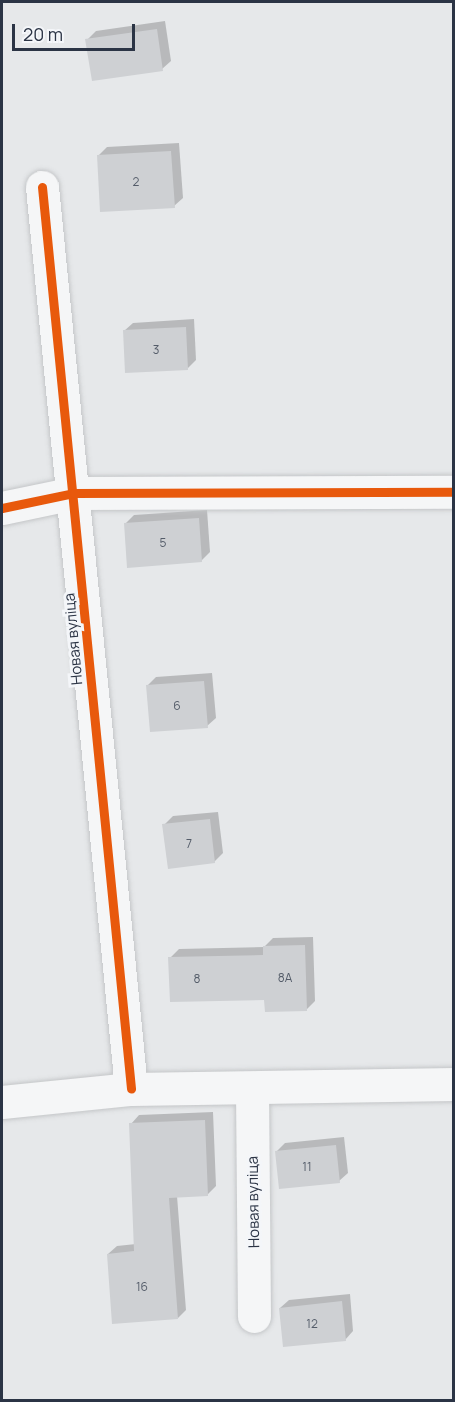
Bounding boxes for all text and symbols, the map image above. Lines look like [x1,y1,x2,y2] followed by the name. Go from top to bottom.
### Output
[15,12,138,50] scale bar
[23,22,63,46] text: 20 m
[133,175,139,189] house number: 2
[153,343,159,357] house number: 3
[160,536,166,550] house number: 5
[60,592,86,686] street label: Новая вуліца
[173,699,181,713] house number: 6
[186,837,192,851] house number: 7
[278,971,292,985] house number: 8А
[194,972,200,986] house number: 8
[243,1156,263,1248] street label: Новая вуліца
[302,1160,312,1174] house number: 11
[136,1280,148,1294] house number: 16
[306,1317,318,1331] house number: 12

